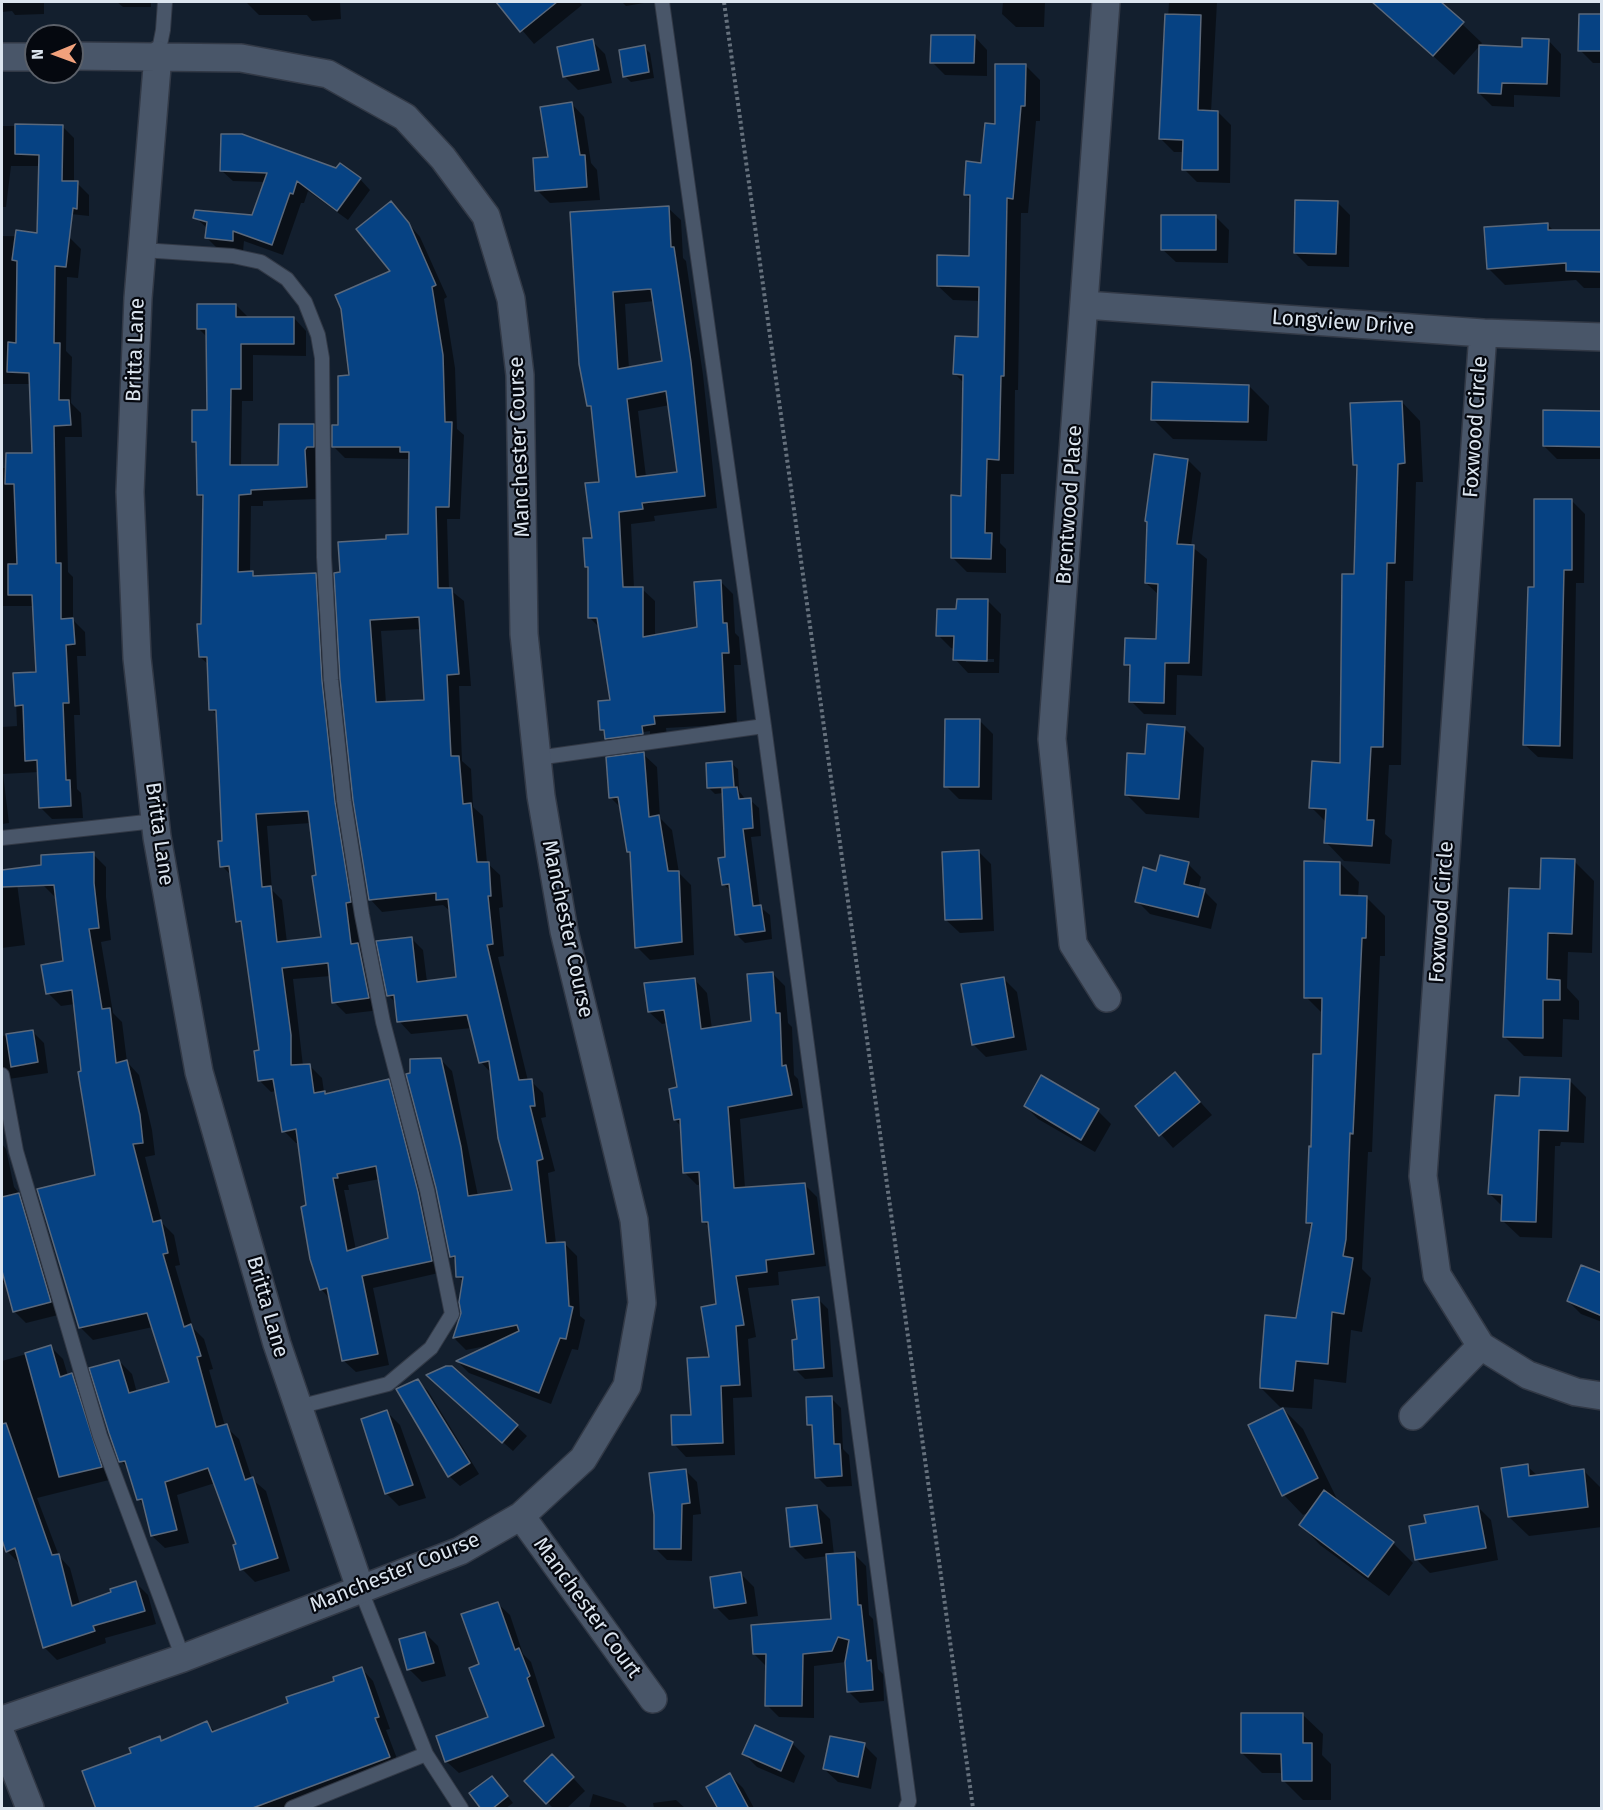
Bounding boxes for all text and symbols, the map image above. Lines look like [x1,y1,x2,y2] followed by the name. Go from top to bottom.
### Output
[24,24,84,84] north arrow
[28,49,47,60] text: N
[122,297,150,403] street label: Britta Lane
[1271,305,1415,341] street label: Longview Drive
[1458,355,1494,499] street label: Foxwood Circle
[504,356,536,538] street label: Manchester Course
[1052,424,1088,586] street label: Brentwood Place
[139,781,179,887] street label: Britta Lane
[536,838,598,1020] street label: Manchester Course
[1424,840,1460,984] street label: Foxwood Circle
[241,1253,293,1361] street label: Britta Lane
[306,1527,484,1619] street label: Manchester Course
[528,1533,646,1683] street label: Manchester Court

